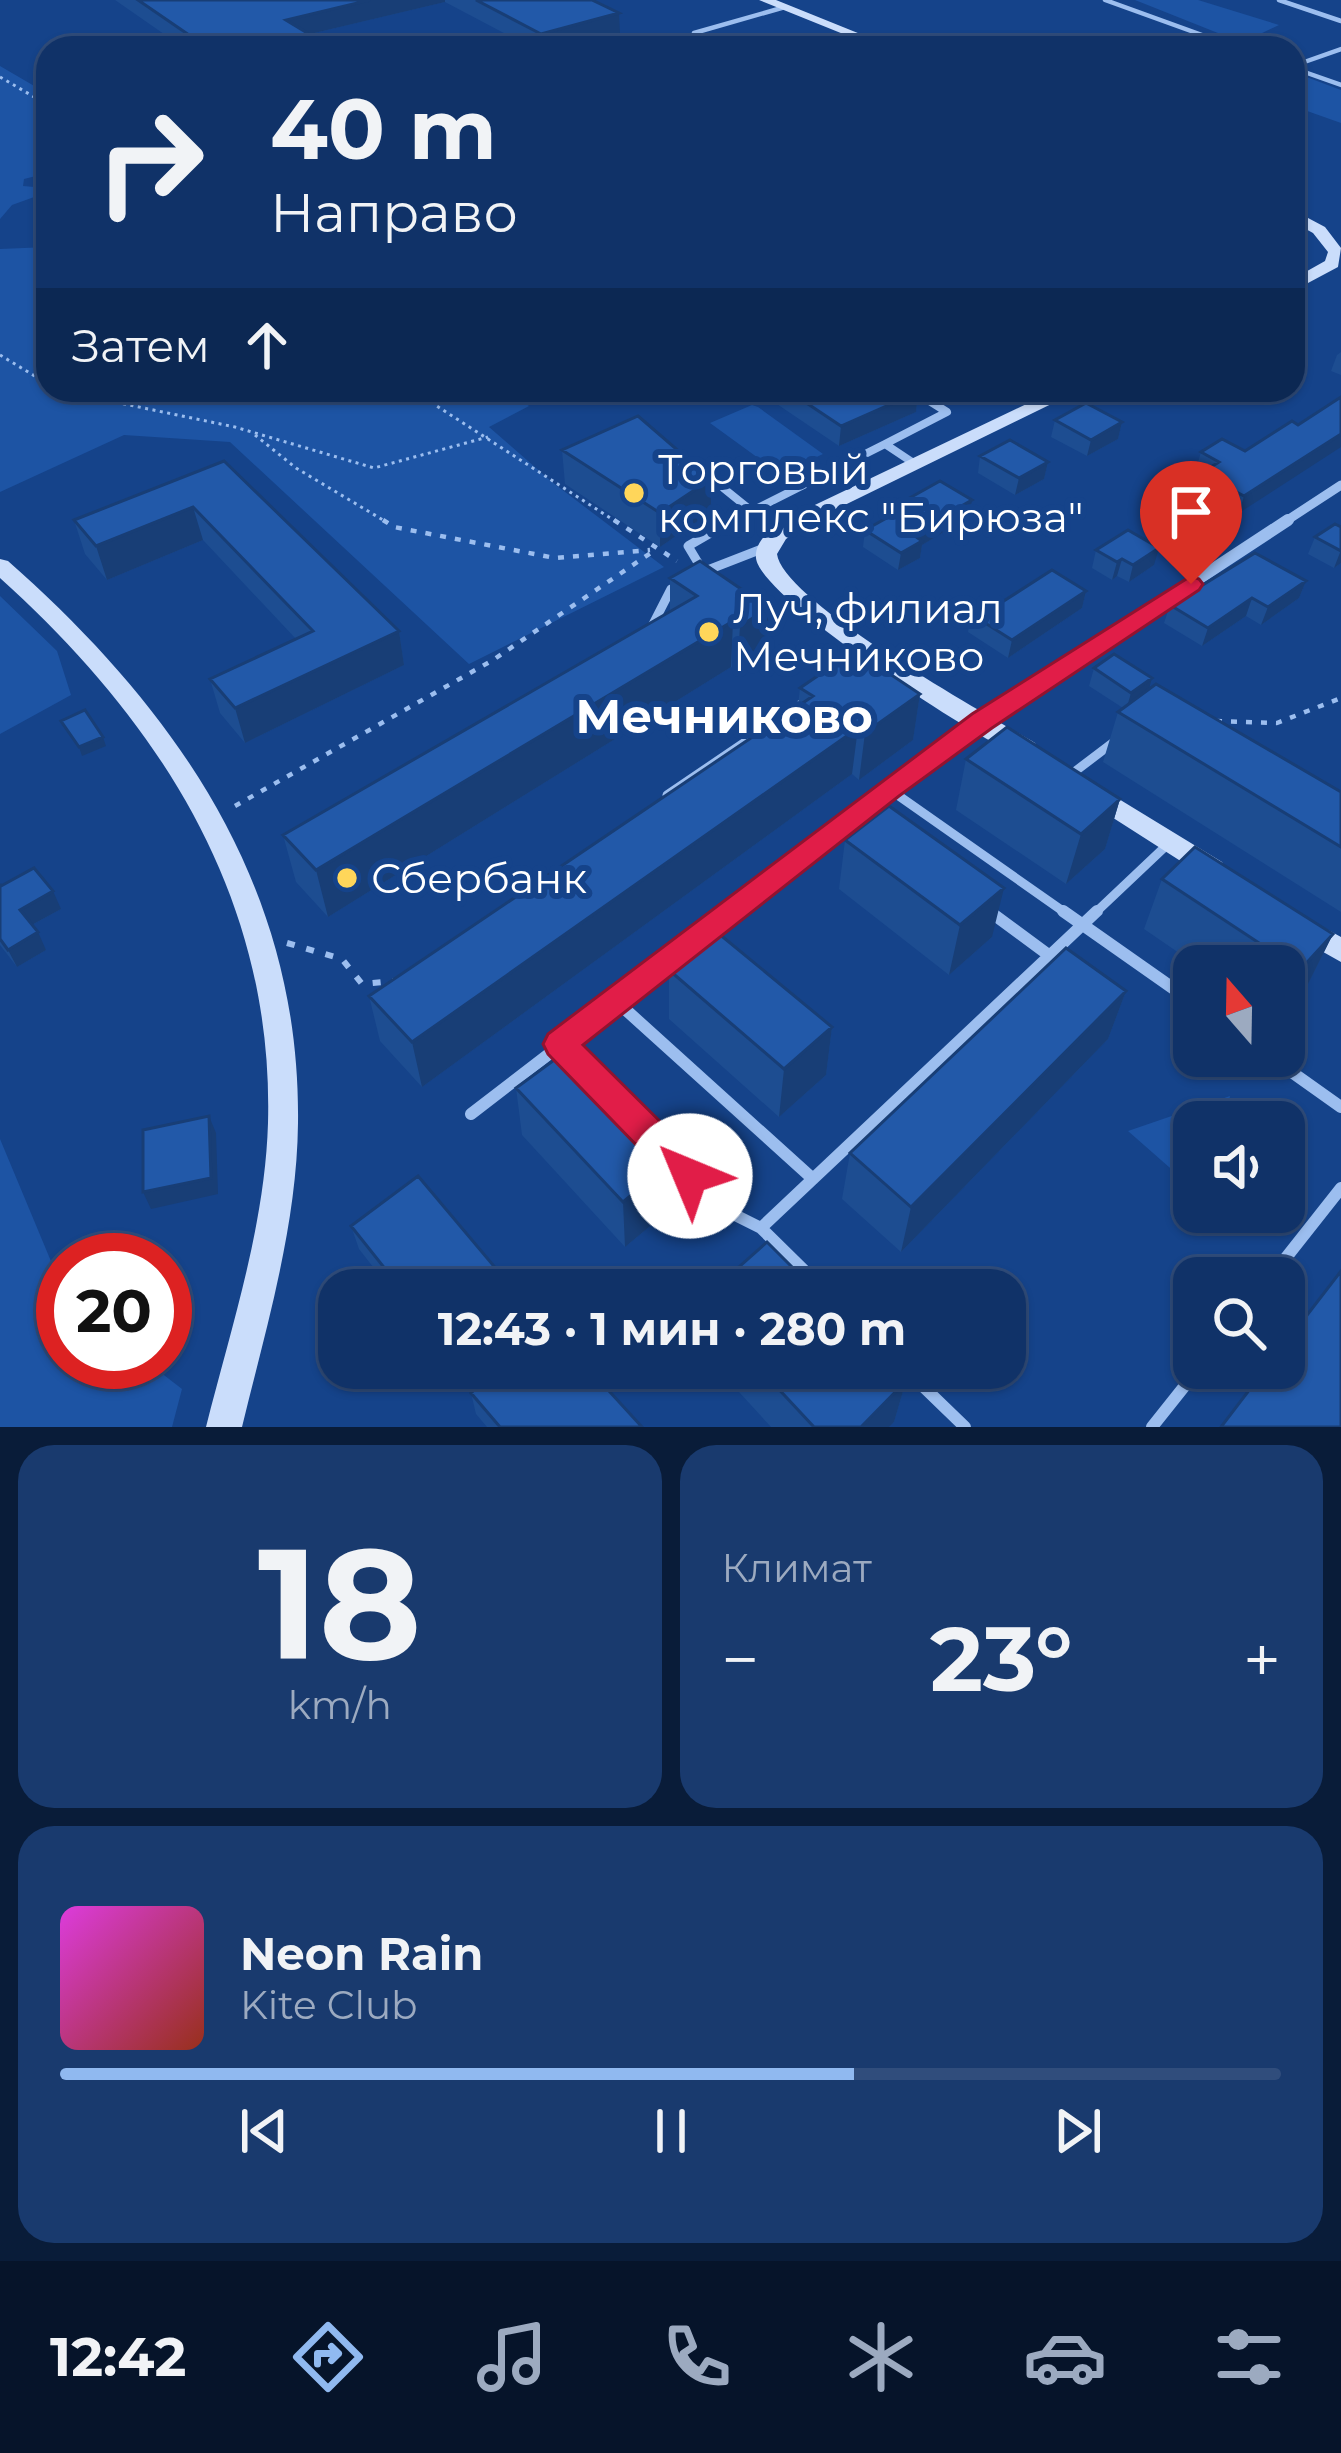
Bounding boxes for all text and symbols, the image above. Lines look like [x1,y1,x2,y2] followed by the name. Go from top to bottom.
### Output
[270,78,497,180] text: 40 m
[72,84,228,240] icon: right
[270,180,518,246] text: Направо
[234,312,300,378] icon: ahead
[72,318,210,373] text: Затем
[658,443,1084,543] place label: Торговый комплекс "Бирюза"
[1140,461,1242,584] pin
[1158,479,1224,545] icon: arrive
[621,480,647,506] marker: Торговый комплекс "Бирюза"
[733,582,1003,682] place label: Луч, филиал Мечниково
[696,619,722,645] marker: Луч, филиал Мечниково
[575,687,873,745] district label: Мечниково
[371,852,587,904] place label: Сбербанк
[334,865,360,891] marker: Сбербанк
[1173,945,1305,1077] north arrow
[1173,945,1305,1389] map controls
[1173,1101,1305,1233] button: sound
[627,1113,753,1239] position arrow
[36,1233,192,1389] speed limit sign: 20
[1173,1257,1305,1389] button: search
[438,1301,906,1356] text: 12:43 · 1 мин · 280 m
[258,1508,422,1698] text: 18
[722,1544,872,1592] text: Климат
[930,1604,1073,1714] text: 23°
[722,1619,759,1700] text: −
[1243,1619,1281,1700] text: +
[288,1681,392,1729] text: km/h
[240,1926,483,1981] text: Neon Rain
[240,1981,418,2029] text: Kite Club
[231,2098,297,2164] icon: previous
[638,2098,704,2164] icon: pause
[1045,2098,1111,2164] icon: next
[286,2315,370,2399] icon: directions
[470,2315,554,2399] icon: music
[655,2315,739,2399] icon: phone
[839,2315,923,2399] icon: climate
[1023,2315,1107,2399] icon: car
[1207,2315,1291,2399] icon: filters
[50,2324,186,2390] text: 12:42

